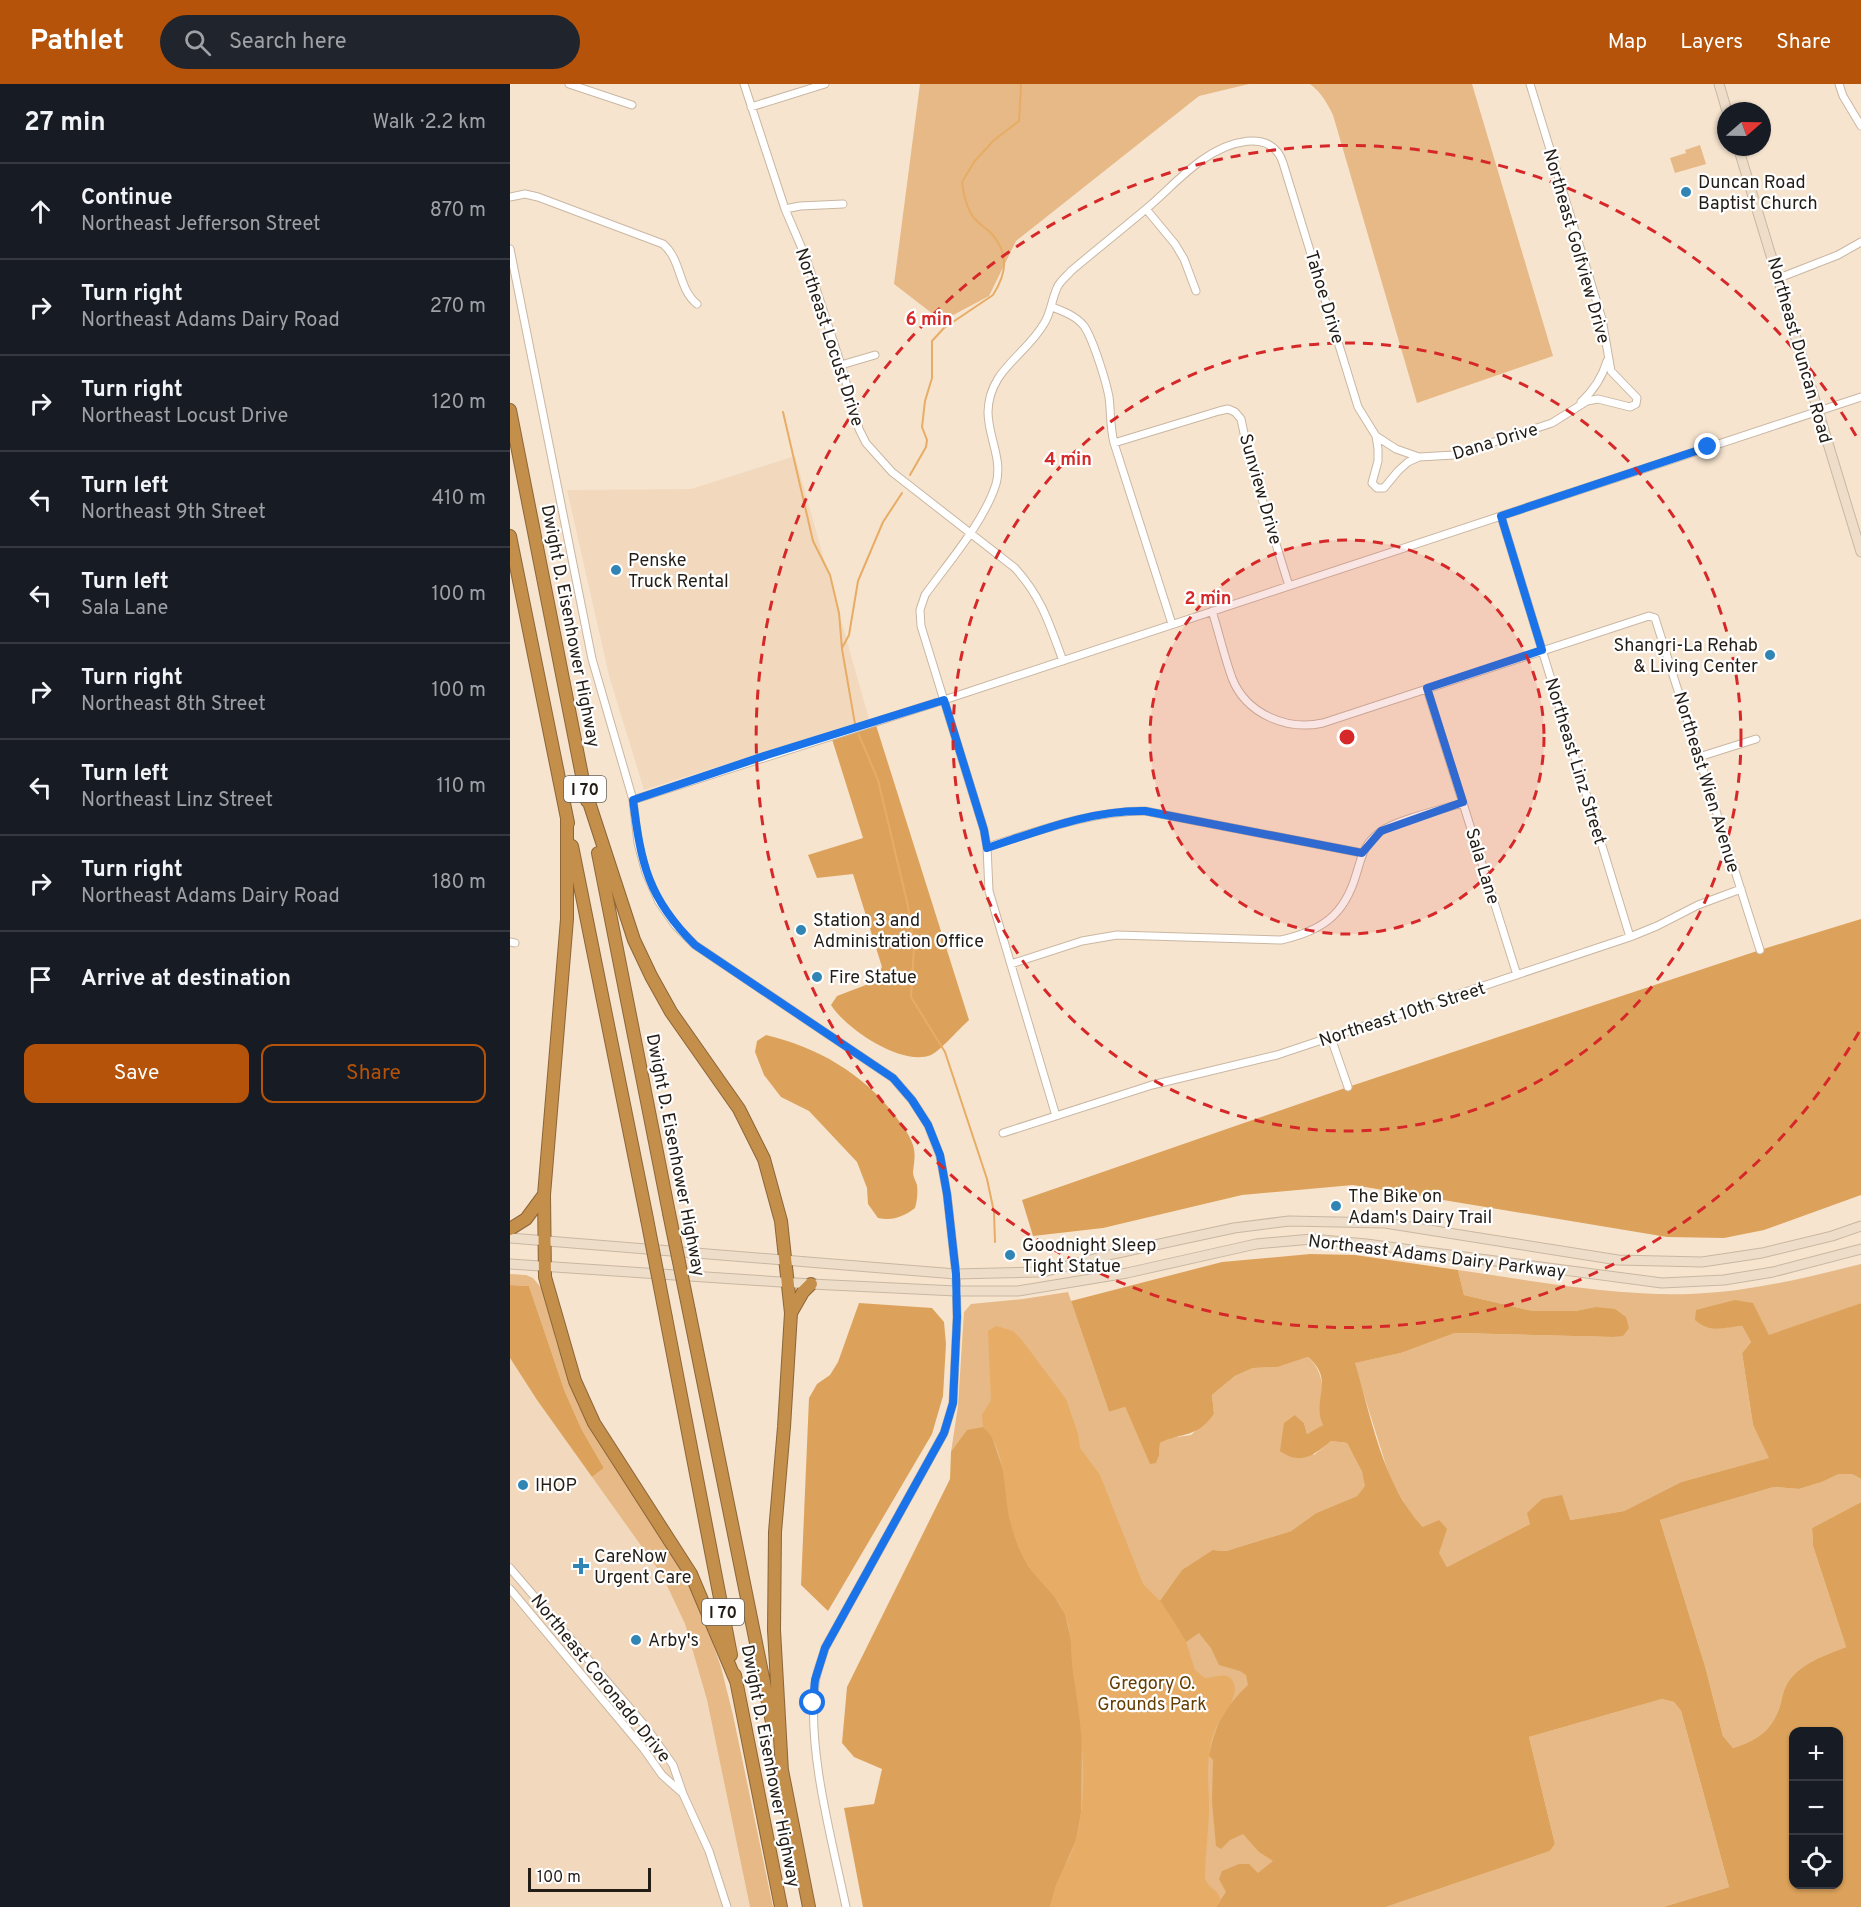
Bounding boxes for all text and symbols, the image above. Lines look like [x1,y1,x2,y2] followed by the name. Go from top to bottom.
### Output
[160,15,580,69] search box
[30,24,124,60] text: Pathlet
[181,26,214,59] icon: search
[229,29,347,56] text: Search here
[1608,29,1647,56] text: Map
[1680,29,1743,56] text: Layers
[1776,29,1831,56] text: Share
[1717,102,1771,156] north arrow
[24,107,106,140] text: 27 min
[373,110,486,136] text: Walk · 2.2 km
[1537,146,1614,347] street label: Northeast Golfview Drive
[1698,172,1818,216] place label: Duncan Road Baptist Church
[81,185,172,212] text: Continue
[1679,185,1693,199] marker: Duncan Road Baptist Church
[24,195,57,228] icon: ahead
[430,198,486,224] text: 870 m
[81,212,321,238] text: Northeast Jefferson Street
[789,245,868,430] street label: Northeast Locust Drive
[1299,248,1349,347] street label: Tahoe Drive
[1761,255,1836,446] street label: Northeast Duncan Road
[81,281,183,308] text: Turn right
[24,291,57,324] icon: right
[430,294,486,320] text: 270 m
[81,308,340,334] text: Northeast Adams Dairy Road
[905,309,953,332] text: 6 min
[81,377,183,404] text: Turn right
[24,387,57,420] icon: right
[432,390,486,416] text: 120 m
[81,404,288,430] text: Northeast Locust Drive
[1450,419,1541,466] street label: Dana Drive
[1233,431,1286,547] street label: Sunview Drive
[1694,433,1720,459] route end
[1044,449,1092,472] text: 4 min
[81,473,169,500] text: Turn left
[24,483,57,516] icon: left
[432,486,486,512] text: 410 m
[81,500,266,526] text: Northeast 9th Street
[535,503,604,750] street label: Dwight D. Eisenhower Highway
[628,550,729,594] place label: Penske Truck Rental
[609,563,623,577] marker: Penske Truck Rental
[81,569,169,596] text: Turn left
[24,579,57,612] icon: left
[431,582,486,608] text: 100 m
[1184,588,1232,611] text: 2 min
[81,596,168,622] text: Sala Lane
[1613,635,1758,679] place label: Shangri-La Rehab & Living Center
[1763,648,1777,662] marker: Shangri-La Rehab & Living Center
[81,665,183,692] text: Turn right
[24,675,57,708] icon: right
[1538,675,1611,847] street label: Northeast Linz Street
[431,678,486,704] text: 100 m
[1667,689,1744,876] street label: Northeast Wien Avenue
[81,692,266,718] text: Northeast 8th Street
[1337,727,1357,747] centre of rings
[81,761,169,788] text: Turn left
[24,771,57,804] icon: left
[437,774,486,800] text: 110 m
[564,776,606,802] road number: I 70
[81,788,273,814] text: Northeast Linz Street
[1459,826,1504,907] street label: Sala Lane
[81,857,183,884] text: Turn right
[24,867,57,900] icon: right
[432,870,486,896] text: 180 m
[81,884,340,910] text: Northeast Adams Dairy Road
[813,910,984,954] place label: Station 3 and Administration Office
[794,923,808,937] marker: Station 3 and Administration Office
[24,963,57,996] icon: arrive
[81,966,291,993] text: Arrive at destination
[829,967,917,990] place label: Fire Statue
[810,970,824,984] marker: Fire Statue
[1316,978,1489,1053] street label: Northeast 10th Street
[640,1032,709,1279] street label: Dwight D. Eisenhower Highway
[24,1044,249,1103] button: Save
[261,1044,486,1103] button: Share
[1348,1186,1492,1230] place label: The Bike on Adam's Dairy Trail
[1329,1199,1343,1213] marker: The Bike on Adam's Dairy Trail
[1307,1230,1567,1285] street label: Northeast Adams Dairy Parkway
[1022,1235,1156,1279] place label: Goodnight Sleep Tight Statue
[1003,1248,1017,1262] marker: Goodnight Sleep Tight Statue
[535,1475,577,1498] place label: IHOP
[516,1478,530,1492] marker: IHOP
[594,1546,691,1590] place label: CareNow Urgent Care
[572,1557,590,1575] marker: CareNow Urgent Care
[525,1590,675,1768] street label: Northeast Coronado Drive
[702,1599,744,1625] road number: I 70
[648,1630,699,1653] place label: Arby's
[629,1633,643,1647] marker: Arby's
[735,1643,804,1890] street label: Dwight D. Eisenhower Highway
[1097,1673,1207,1717] park label: Gregory O. Grounds Park
[799,1689,825,1715] route start
[1789,1727,1843,1889] map controls
[1789,1727,1843,1781] button: +
[1789,1781,1843,1835] button: −
[1789,1835,1843,1889] button: locate
[528,1865,651,1892] scale bar
[537,1868,581,1888] text: 100 m

